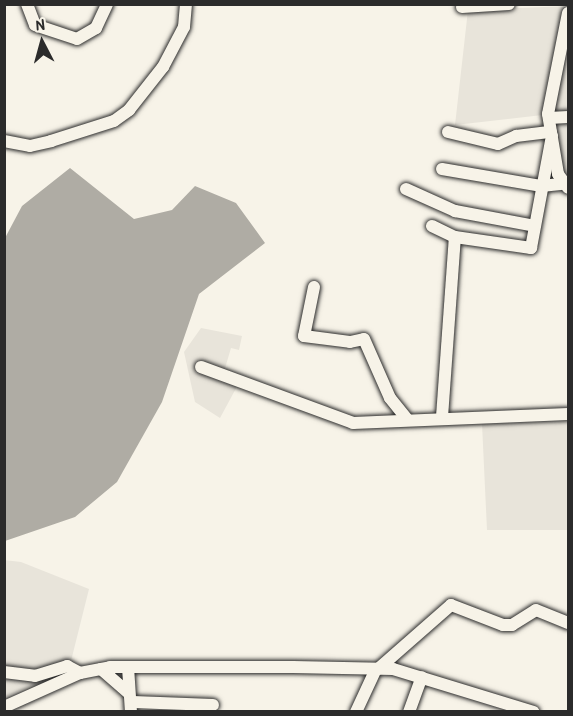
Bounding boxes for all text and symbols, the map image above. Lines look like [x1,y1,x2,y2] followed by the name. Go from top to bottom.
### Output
[12,12,72,72] north arrow
[35,13,45,35] text: N

